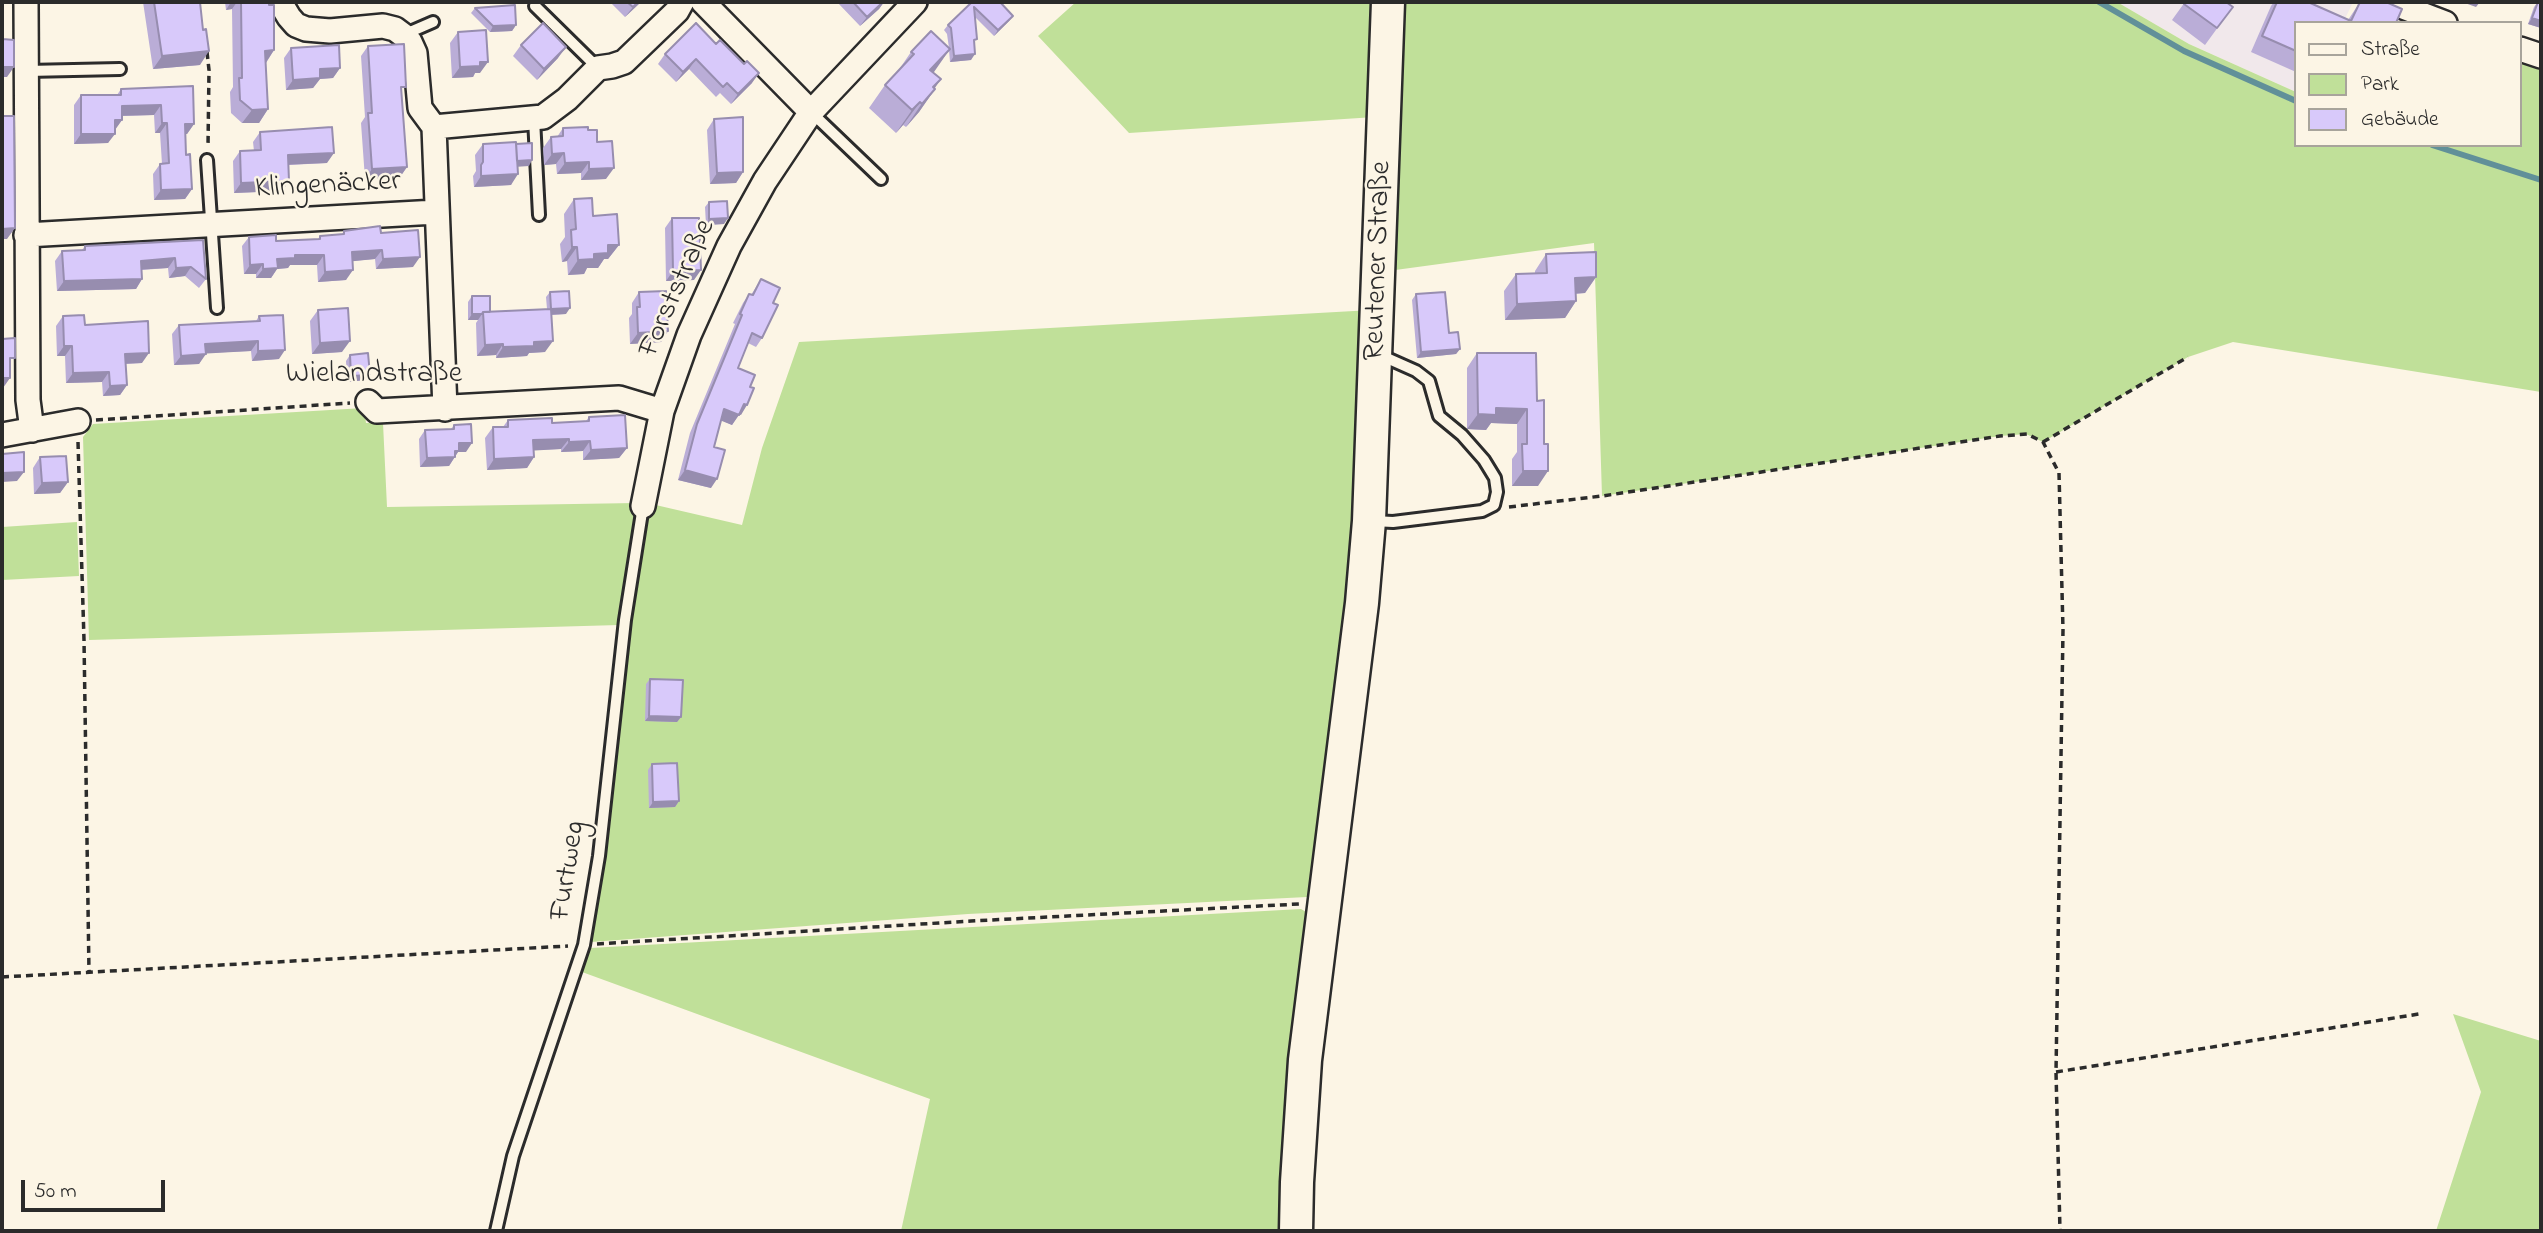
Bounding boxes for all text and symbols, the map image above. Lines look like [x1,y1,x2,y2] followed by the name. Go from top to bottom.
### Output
[2294,21,2522,147] legend
[2361,35,2420,65] text: Straße
[2361,70,2399,100] text: Park
[2361,105,2438,135] text: Gebäude
[1359,161,1401,361] street label: Reutener Straße
[254,165,402,209] street label: Klingenäcker
[633,215,725,363] street label: Forststraße
[286,358,462,394] street label: Wielandstraße
[544,819,596,923] street label: Furtweg
[24,1166,168,1210] scale bar
[34,1177,77,1207] text: 50 m

